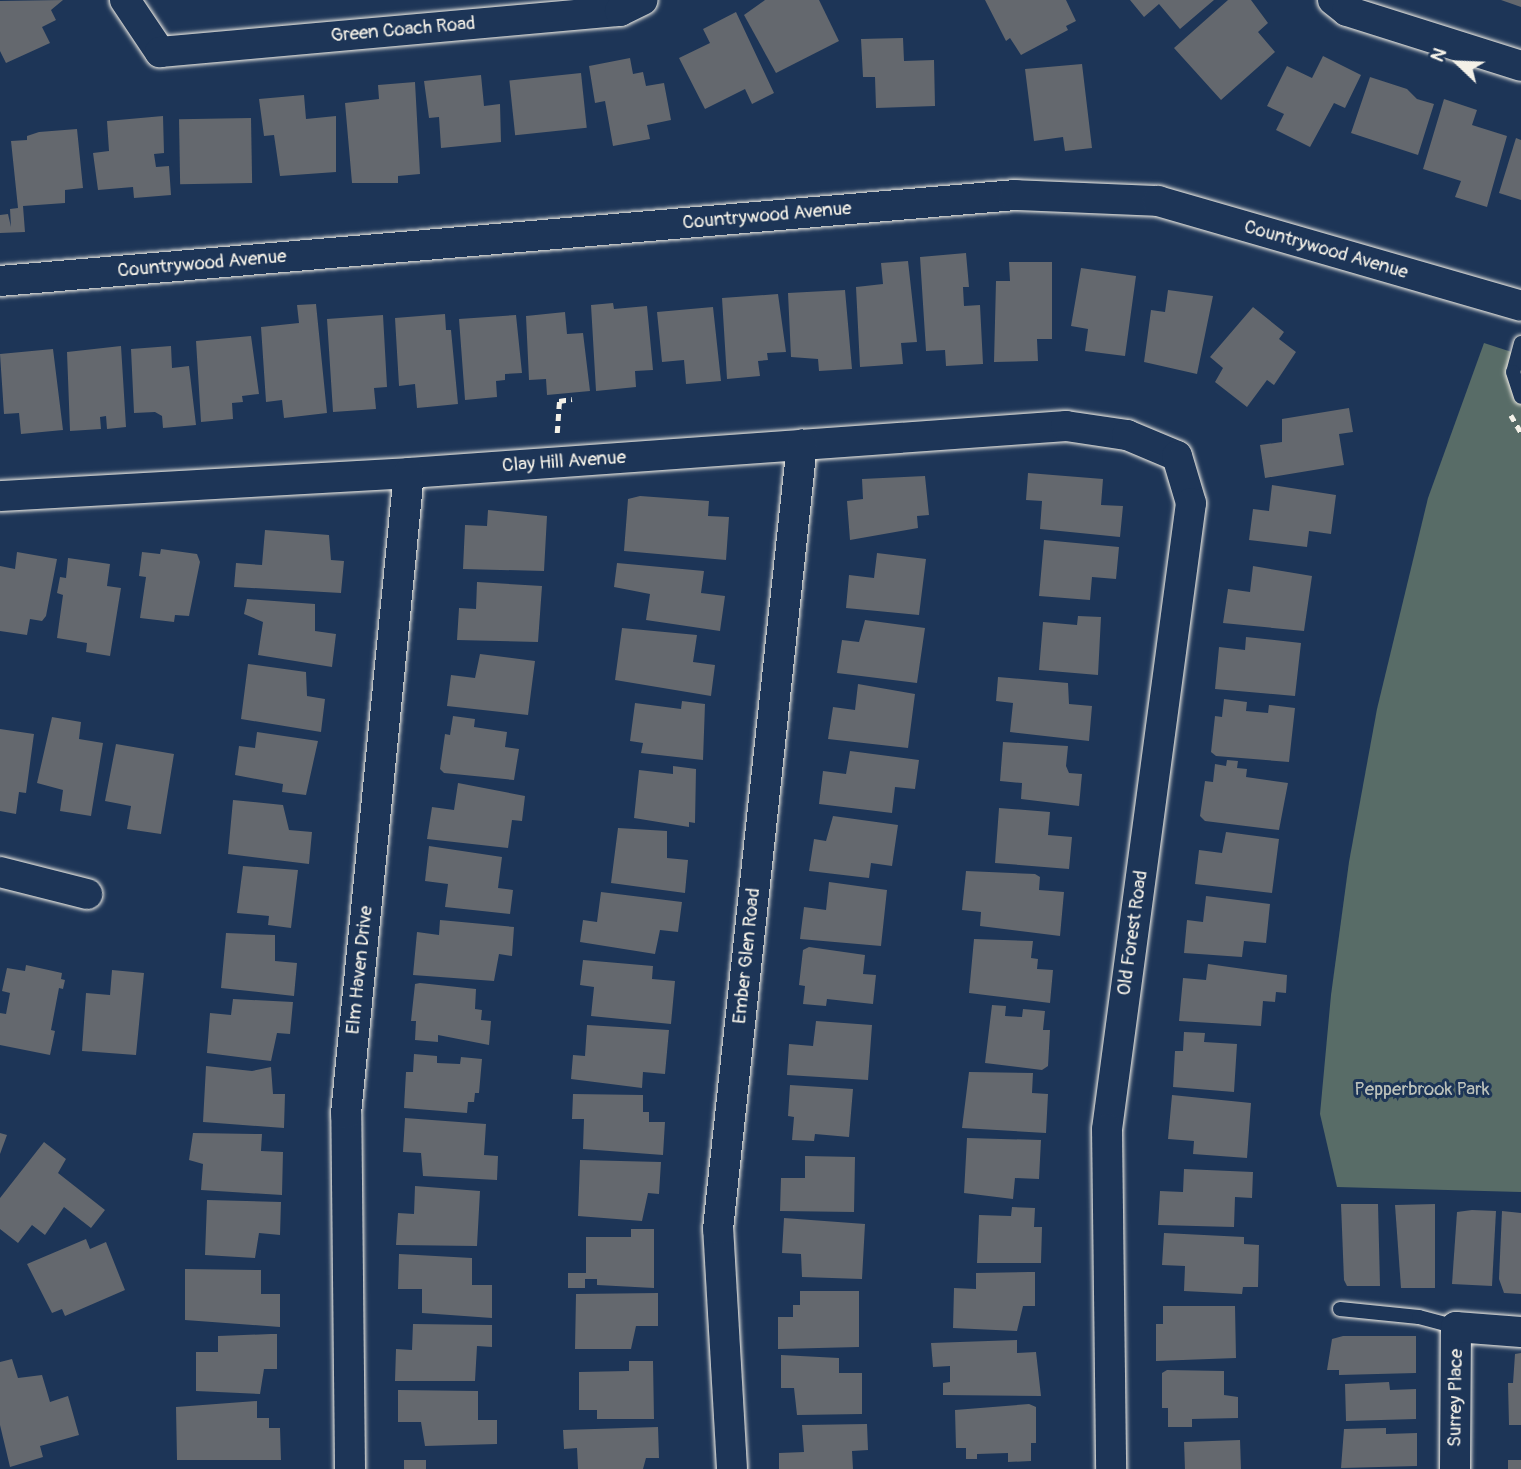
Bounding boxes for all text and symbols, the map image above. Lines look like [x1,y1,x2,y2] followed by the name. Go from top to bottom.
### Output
[330,12,476,48] street label: Green Coach Road
[1423,28,1493,98] north arrow
[1425,44,1452,65] text: N
[681,197,853,235] street label: Countrywood Avenue
[1241,216,1411,284] street label: Countrywood Avenue
[116,245,288,283] street label: Countrywood Avenue
[501,446,627,478] street label: Clay Hill Avenue
[1113,869,1153,997] street label: Old Forest Road
[729,887,765,1025] street label: Ember Glen Road
[342,905,378,1035] street label: Elm Haven Drive
[1354,1079,1490,1101] park label: Pepperbrook Park
[1444,1349,1468,1447] street label: Surrey Place

